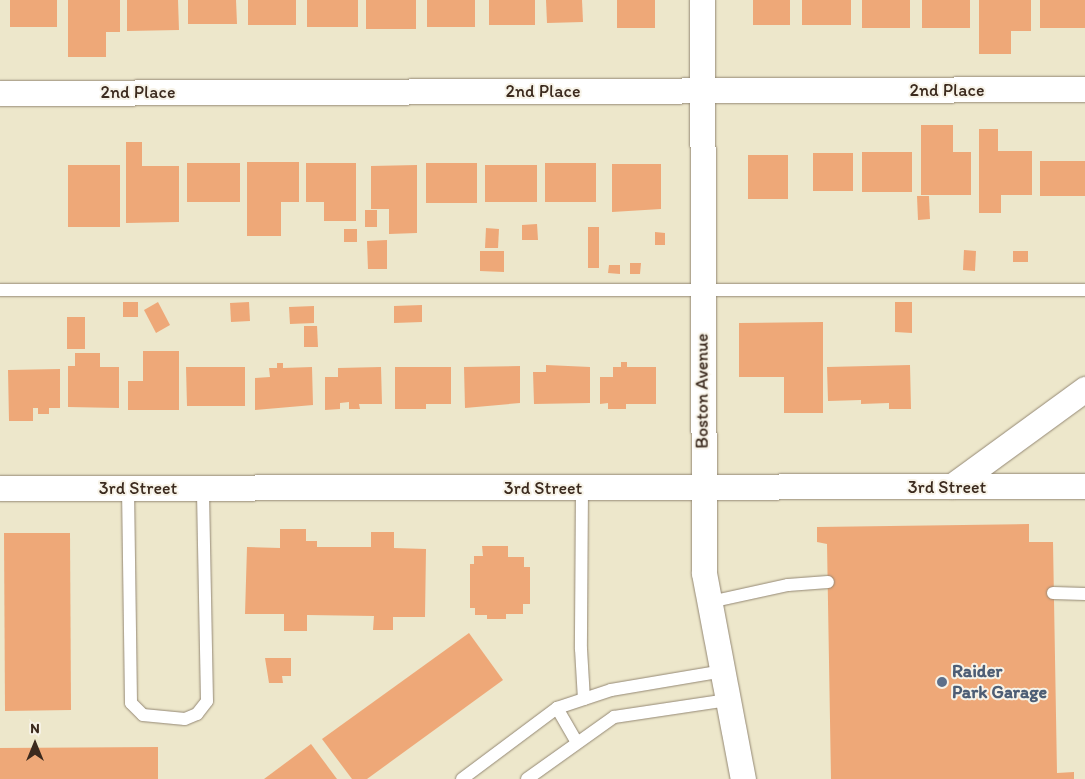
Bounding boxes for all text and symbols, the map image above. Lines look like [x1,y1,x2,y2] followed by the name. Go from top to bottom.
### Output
[910,79,984,101] street label: 2nd Place
[506,80,580,102] street label: 2nd Place
[101,81,175,103] street label: 2nd Place
[691,333,713,449] street label: Boston Avenue
[908,476,986,498] street label: 3rd Street
[99,477,177,499] street label: 3rd Street
[504,477,582,499] street label: 3rd Street
[952,661,1047,704] place label: Raider Park Garage
[936,676,948,688] marker: Raider Park Garage
[10,719,60,769] north arrow
[30,720,40,737] text: N

